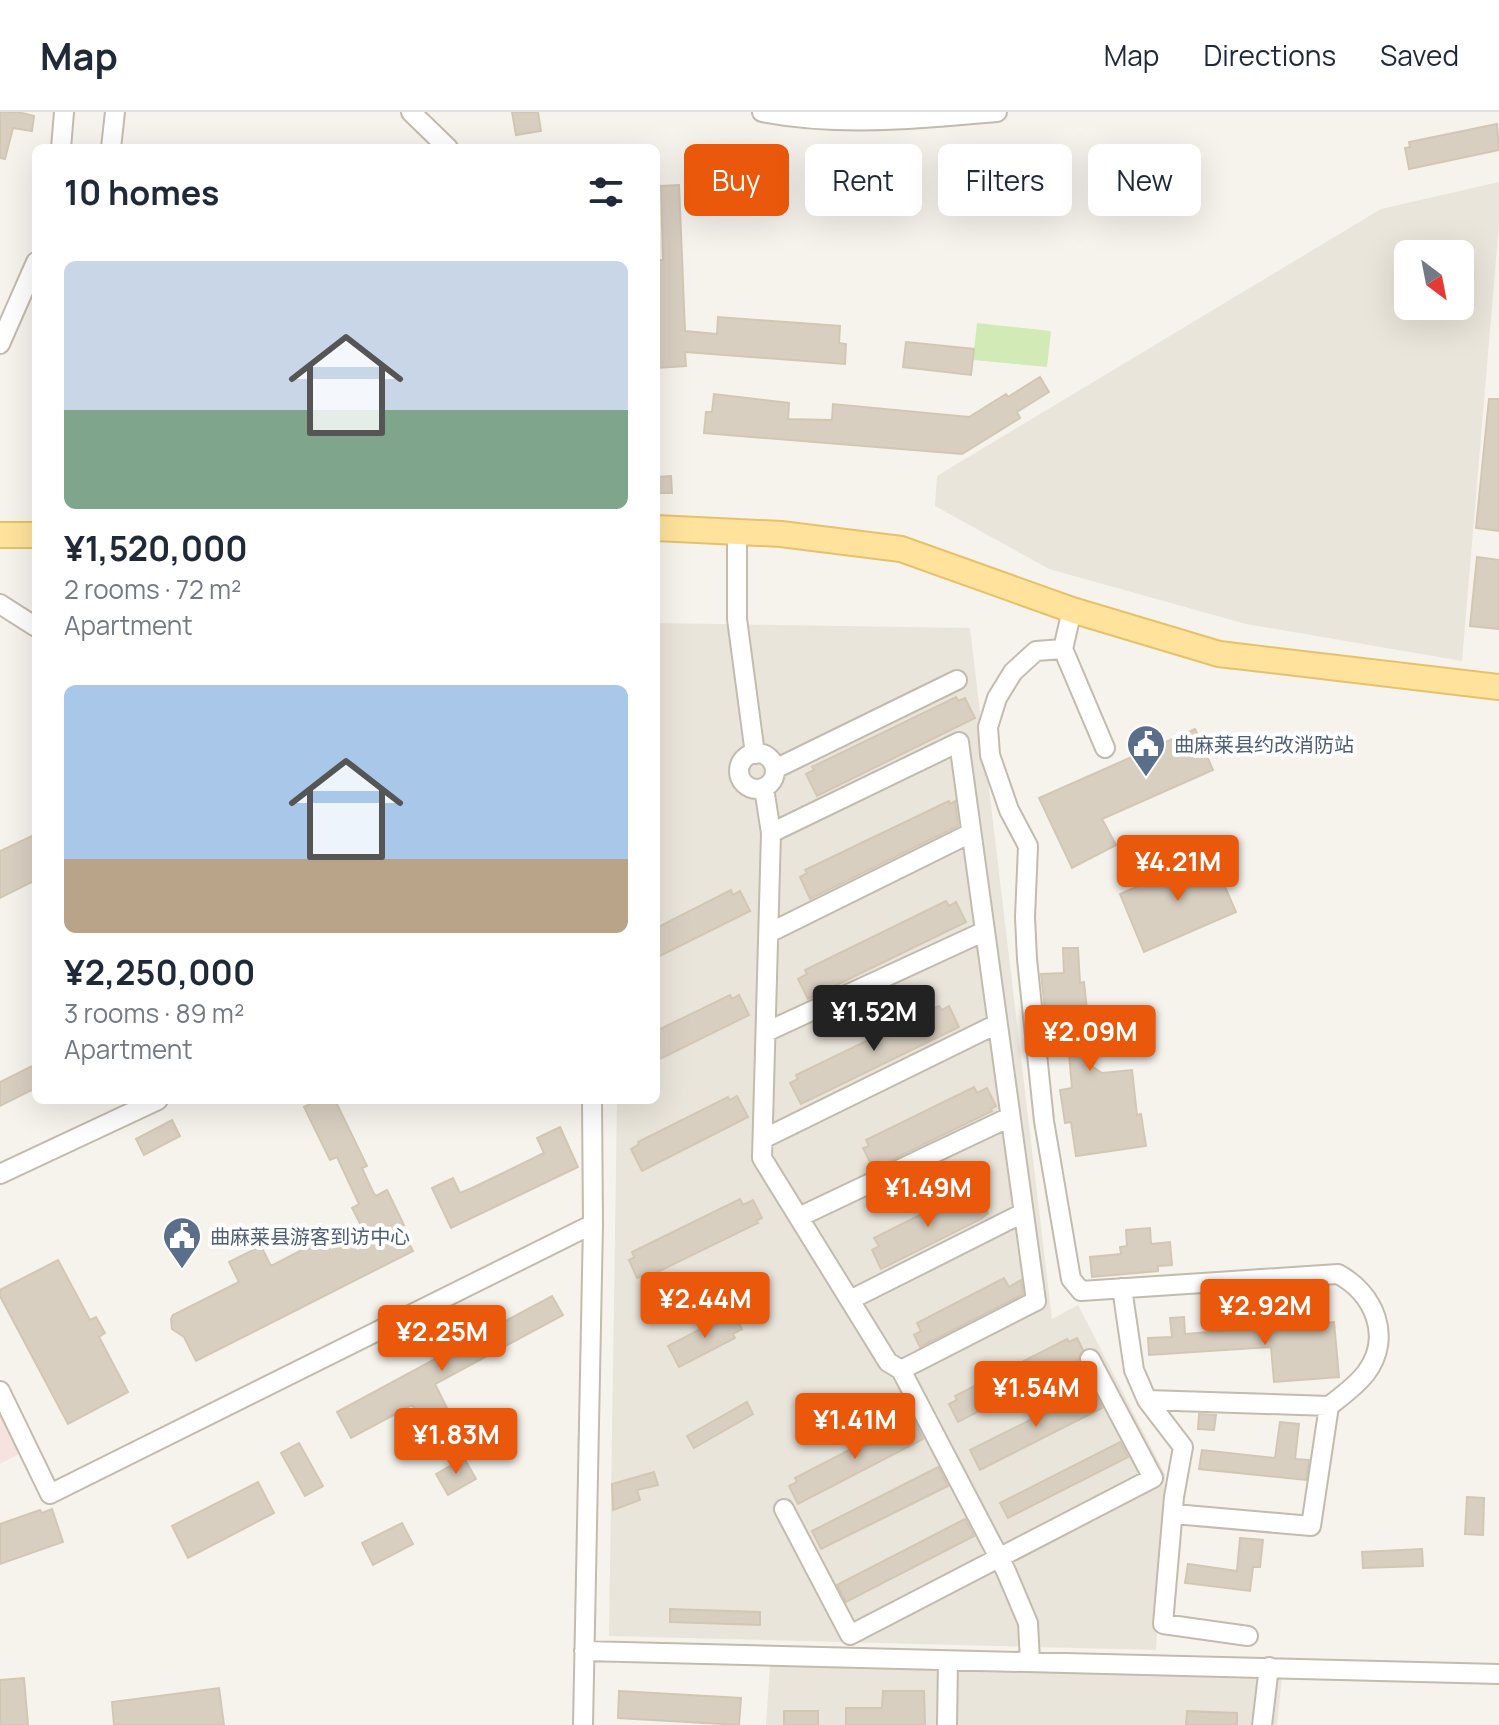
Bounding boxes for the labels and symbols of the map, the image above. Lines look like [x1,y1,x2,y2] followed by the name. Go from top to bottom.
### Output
[1394,240,1474,320] north arrow
[1125,723,1167,778] public building icon: 曲麻莱县约改消防站
[1174,731,1354,758] place label: 曲麻莱县约改消防站
[1113,835,1243,903] pin: ¥4.21M
[809,985,939,1053] pin: ¥1.52M
[1025,1005,1155,1073] pin: ¥2.09M
[863,1161,993,1229] pin: ¥1.49M
[161,1215,203,1270] public building icon: 曲麻莱县游客到访中心
[210,1223,410,1250] place label: 曲麻莱县游客到访中心
[640,1272,770,1340] pin: ¥2.44M
[1200,1279,1330,1347] pin: ¥2.92M
[377,1305,507,1373] pin: ¥2.25M
[971,1361,1101,1429] pin: ¥1.54M
[790,1393,920,1461] pin: ¥1.41M
[391,1408,521,1476] pin: ¥1.83M

